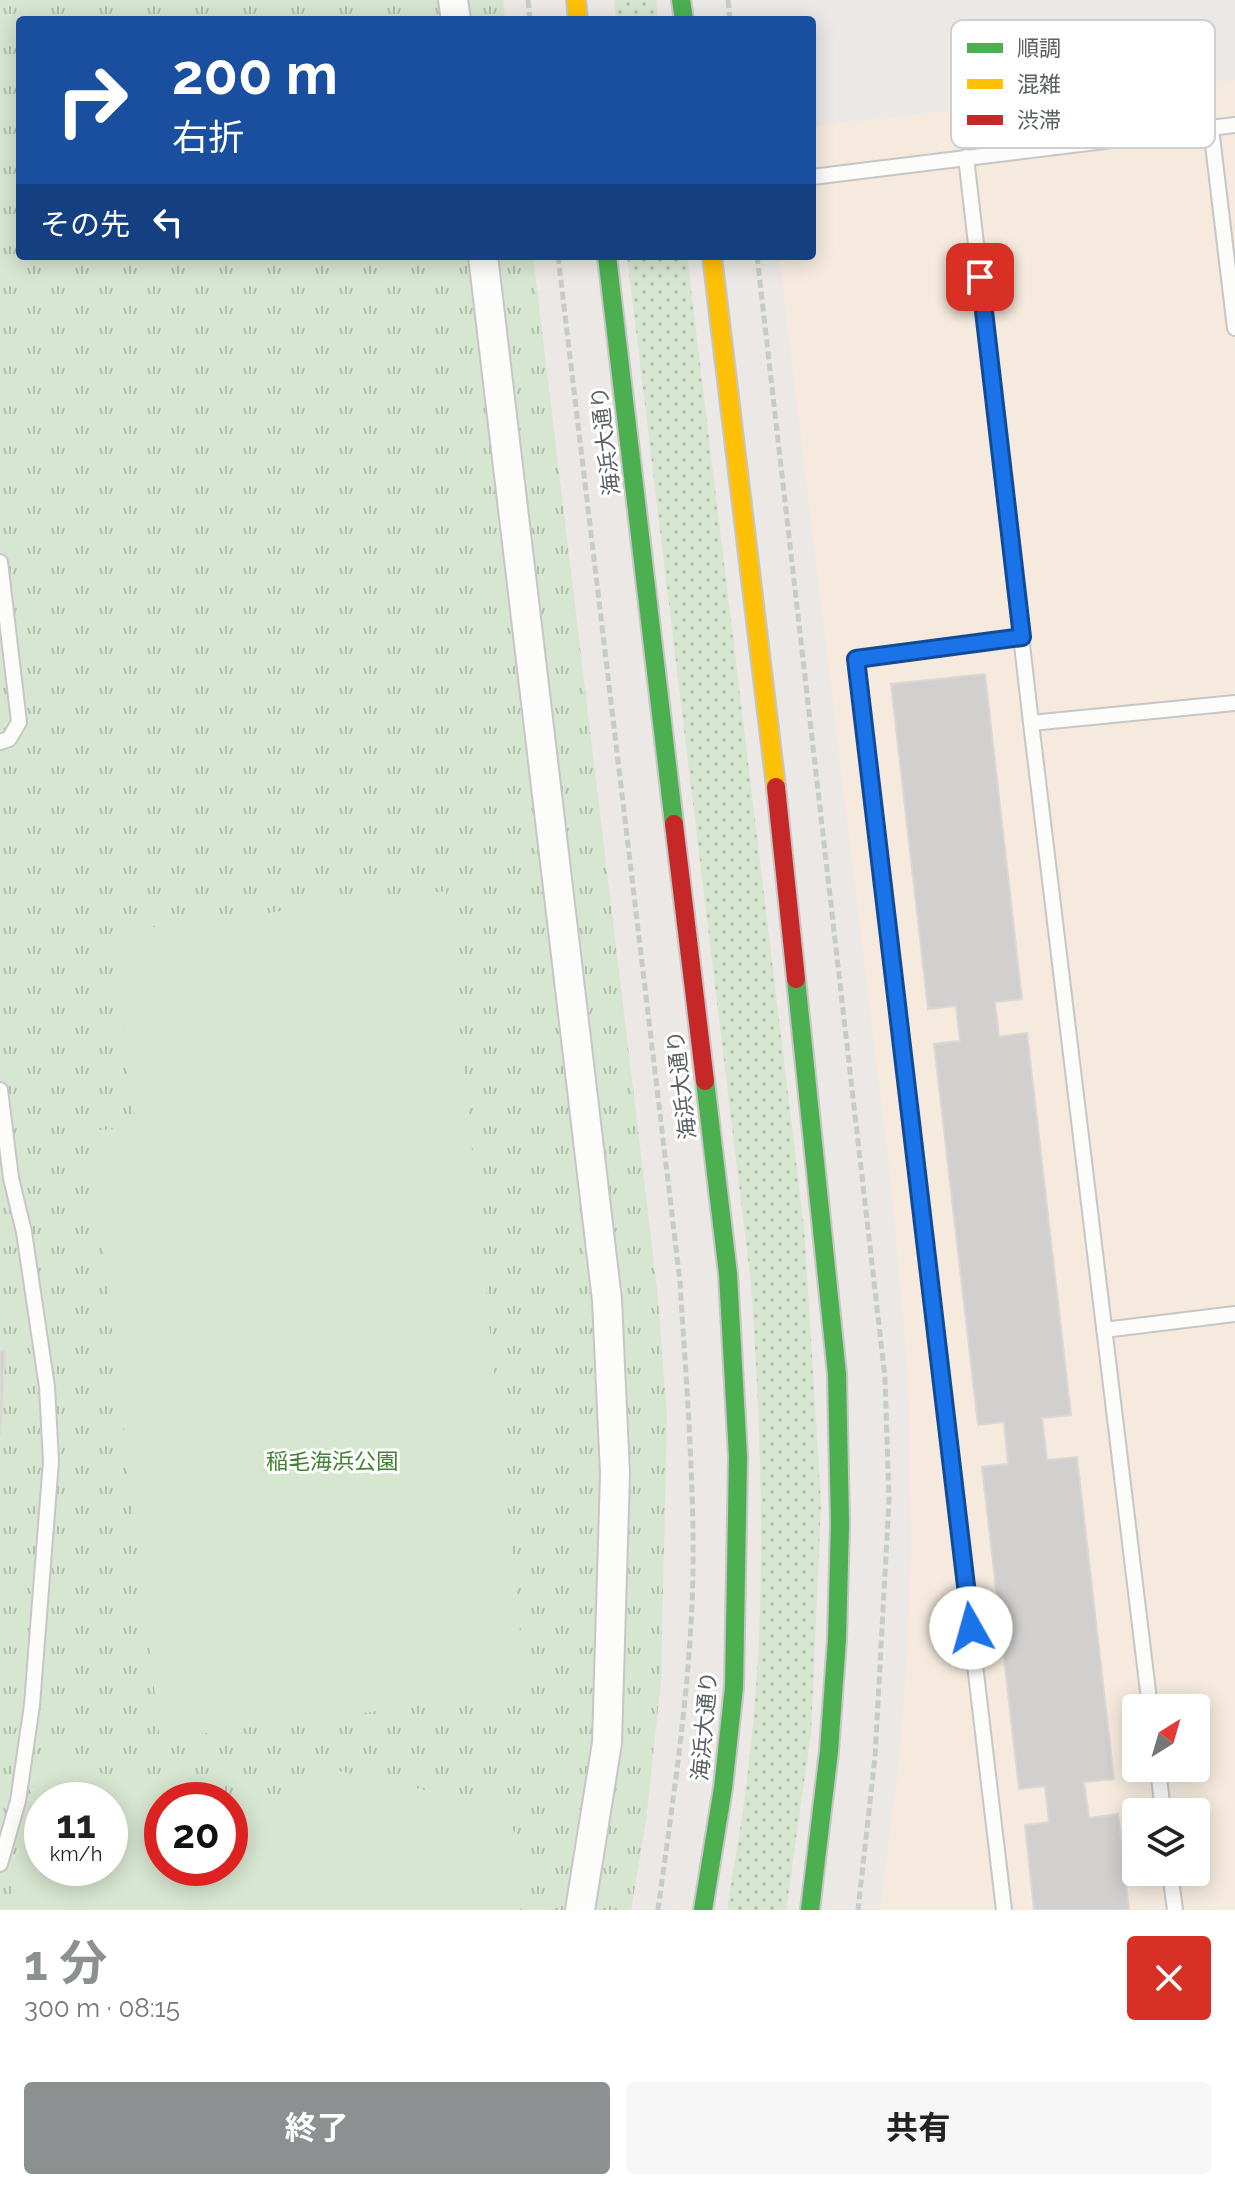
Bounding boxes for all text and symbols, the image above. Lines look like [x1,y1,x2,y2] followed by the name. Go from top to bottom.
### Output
[951,20,1215,148] legend
[1017,35,1061,61] text: 順調
[172,41,338,107] text: 200 m
[40,48,144,152] icon: right
[1017,71,1061,97] text: 混雑
[1017,107,1061,133] text: 渋滞
[172,116,244,158] text: 右折
[146,200,190,244] icon: left
[40,207,130,242] text: その先
[946,243,1014,311] pin
[958,255,1002,299] icon: arrive
[585,385,625,497] street label: 海浜大通り
[661,1029,701,1141] street label: 海浜大通り
[266,1448,398,1474] park label: 稲毛海浜公園
[929,1586,1013,1670] position arrow
[686,1670,722,1782] street label: 海浜大通り
[1122,1694,1210,1782] north arrow
[1122,1694,1210,1886] map controls
[144,1782,248,1886] speed limit sign: 20
[1122,1798,1210,1886] button: layers
[56,1800,96,1847] text: 11
[50,1842,102,1866] text: km/h
[24,1935,107,1991] text: 1 分
[1127,1936,1211,2020] button: close
[24,1993,180,2023] text: 300 m · 08:15
[24,2082,610,2174] button: 終了
[626,2082,1211,2174] button: 共有

